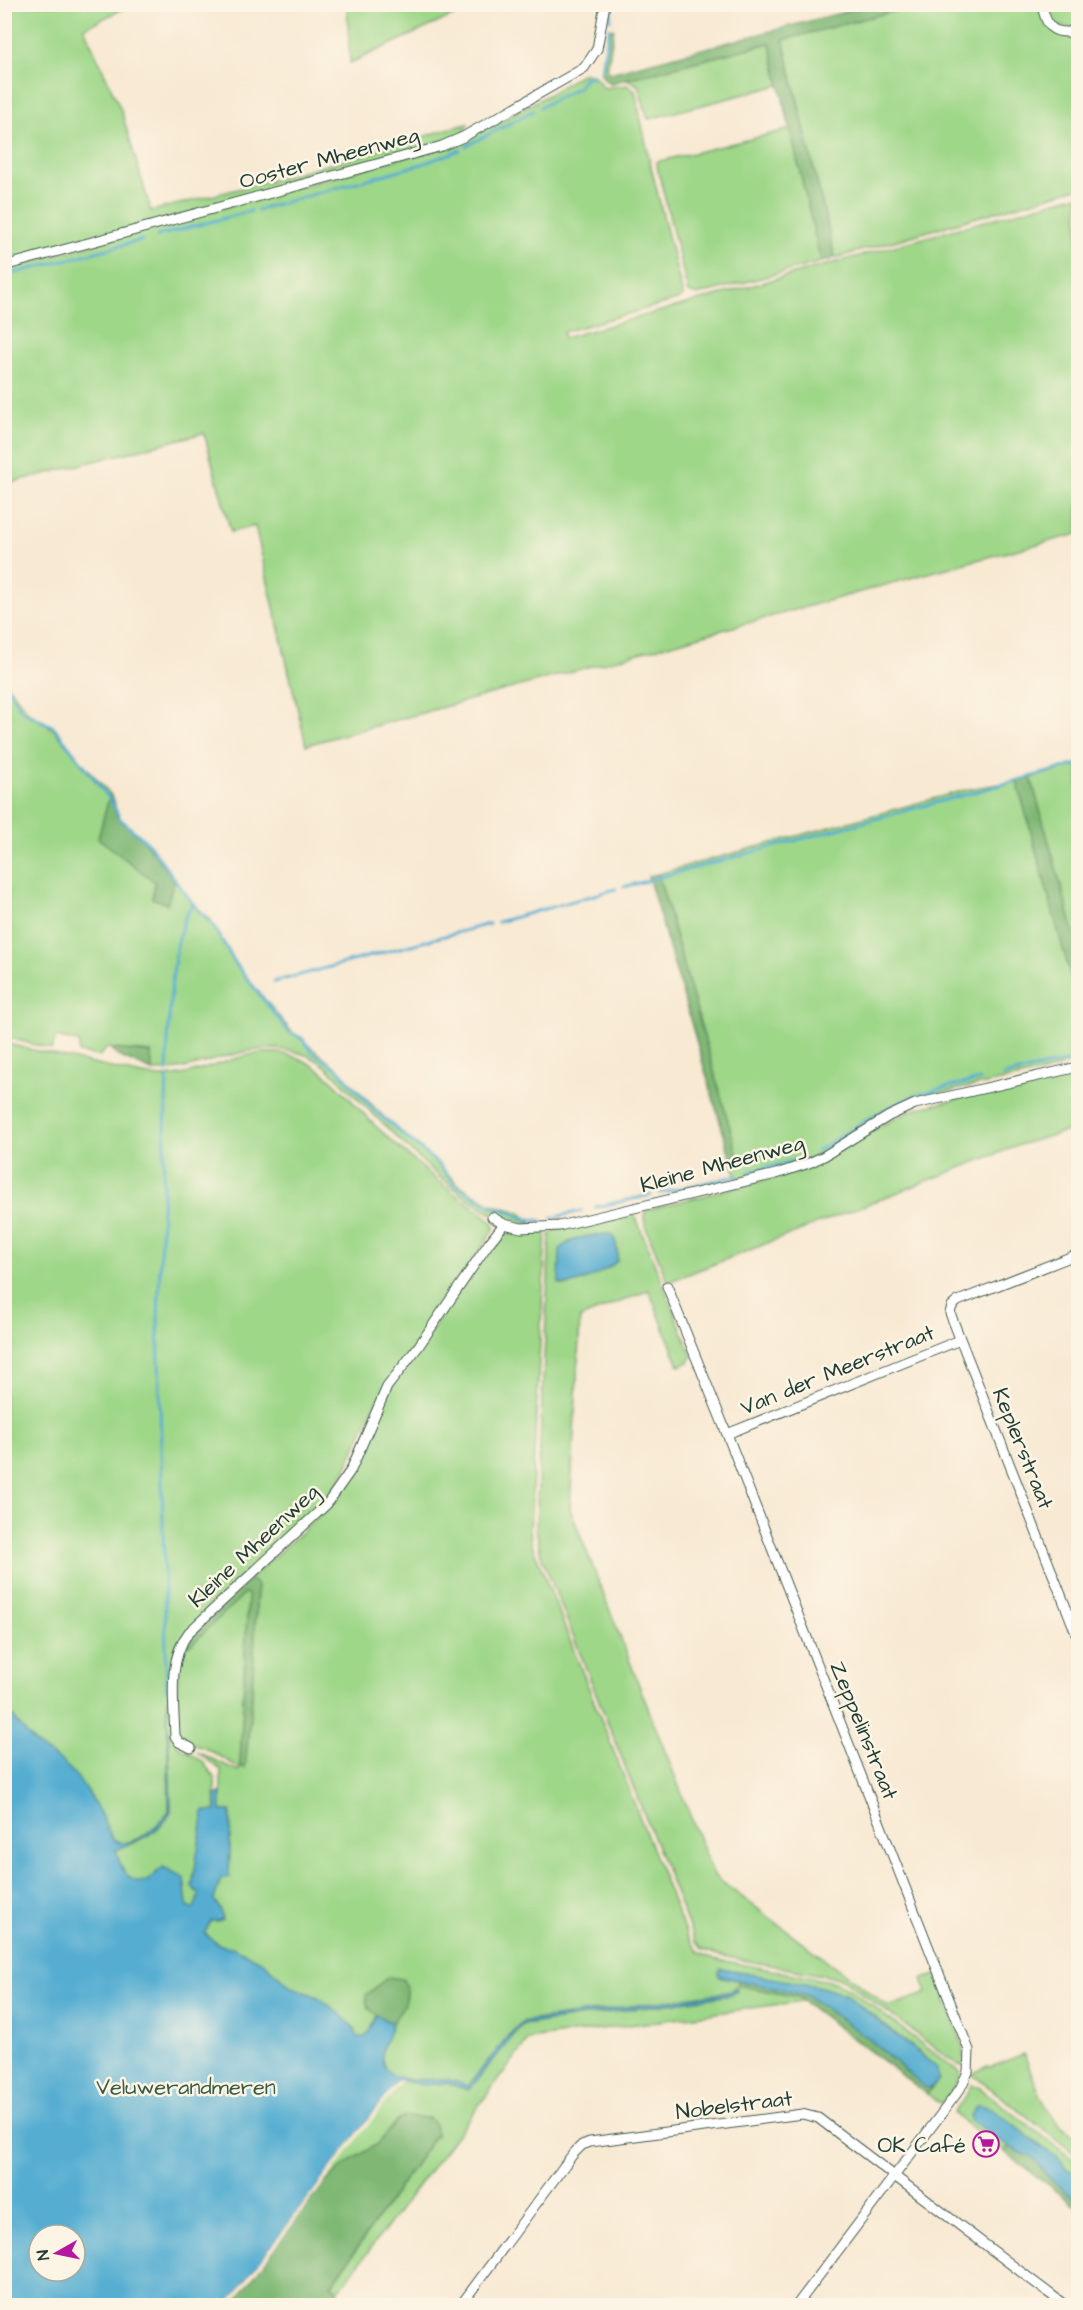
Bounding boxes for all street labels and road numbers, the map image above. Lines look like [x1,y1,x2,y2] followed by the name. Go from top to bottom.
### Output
[236,120,423,198] street label: Ooster Mheenweg
[637,1128,808,1202] street label: Kleine Mheenweg
[736,1317,939,1423] street label: Van der Meerstraat
[984,1383,1061,1514] street label: Keplerstraat
[182,1477,327,1616] street label: Kleine Mheenweg
[822,1657,905,1804] street label: Zeppelinstraat
[674,2083,794,2128] street label: Nobelstraat

